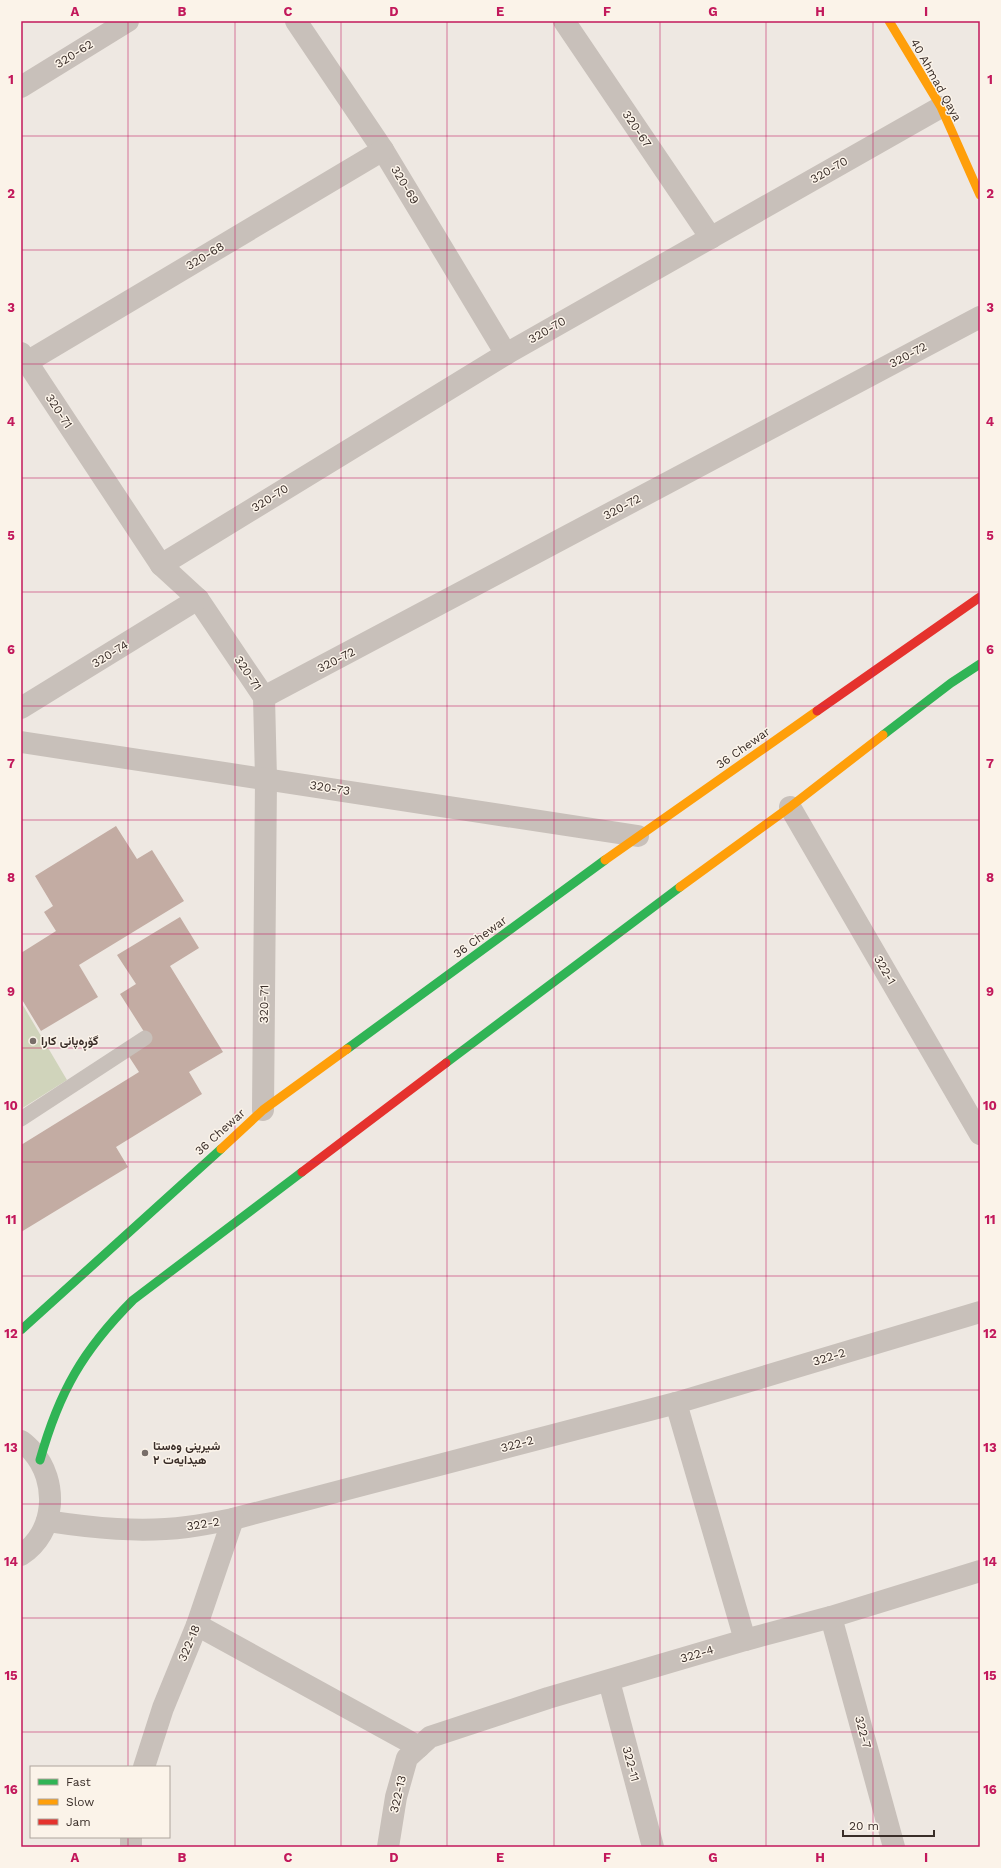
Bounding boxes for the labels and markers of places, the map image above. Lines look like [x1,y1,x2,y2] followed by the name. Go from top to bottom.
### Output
[41,1034,99,1051] place label: گۆڕەپانی کارا
[28,1036,38,1046] marker: گۆڕەپانی کارا
[153,1439,221,1467] place label: شیرینی وەستا هیدایەت ٢
[140,1448,150,1458] marker: شیرینی وەستا هیدایەت ٢

